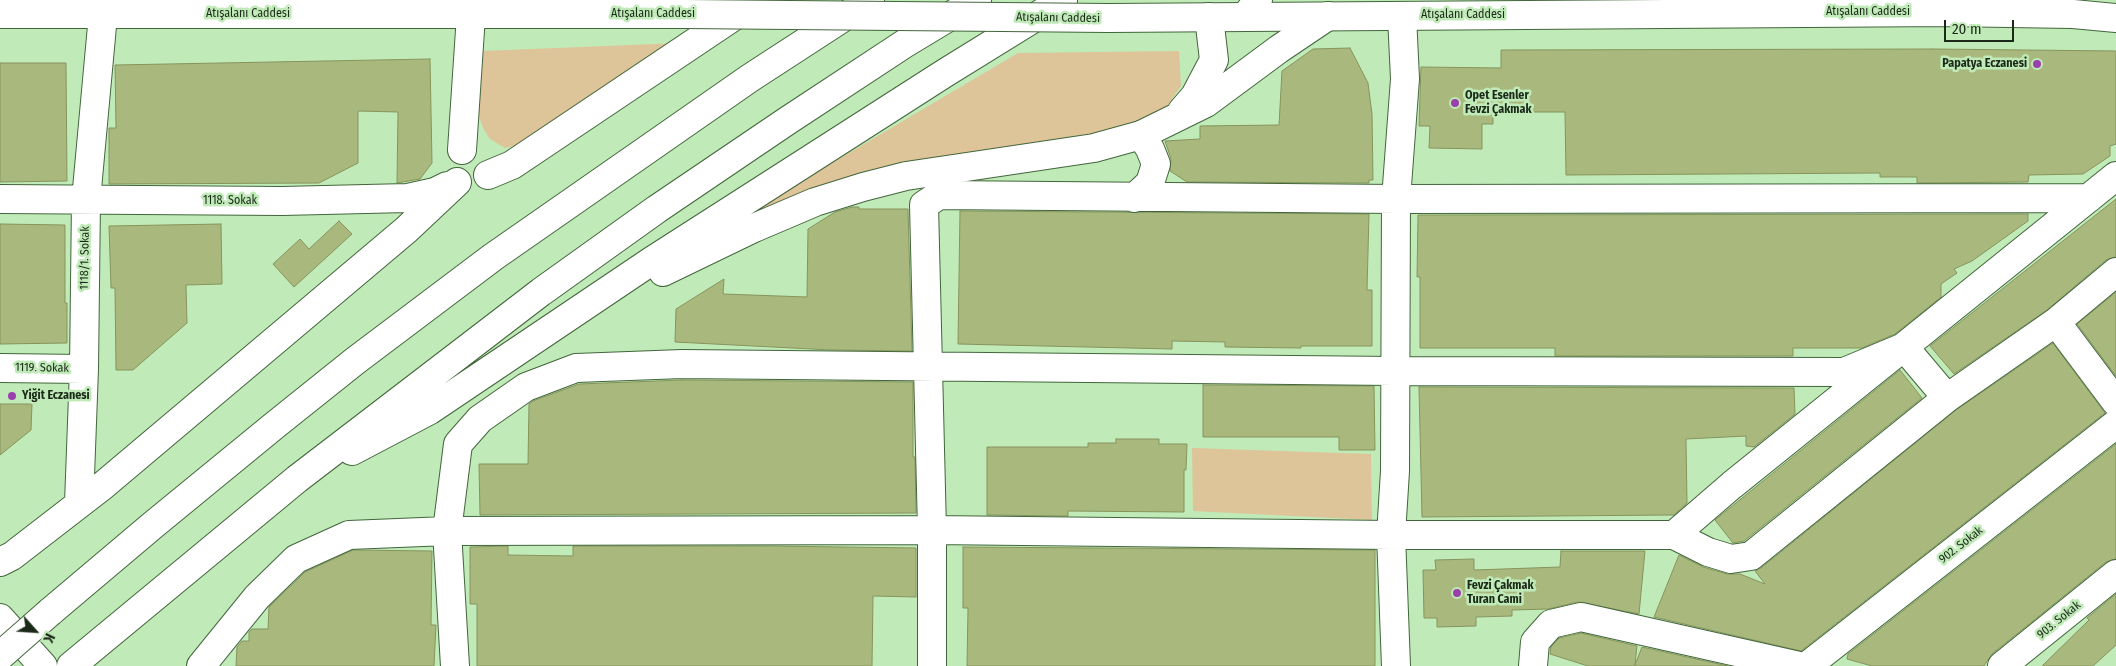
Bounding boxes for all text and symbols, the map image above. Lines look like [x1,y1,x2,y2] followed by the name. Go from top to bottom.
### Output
[1826,5,1910,19] street label: Atışalanı Caddesi
[206,7,290,21] street label: Atışalanı Caddesi
[611,7,695,21] street label: Atışalanı Caddesi
[1421,8,1505,22] street label: Atışalanı Caddesi
[1016,10,1100,26] street label: Atışalanı Caddesi
[1946,10,2016,42] scale bar
[1952,20,1982,38] text: 20 m
[1942,57,2027,71] place label: Papatya Eczanesi
[2031,58,2043,70] marker: Papatya Eczanesi
[1465,89,1532,117] place label: Opet Esenler Fevzi Çakmak
[1449,97,1461,109] marker: Opet Esenler Fevzi Çakmak
[203,194,257,208] street label: 1118. Sokak
[77,226,93,290] street label: 1118/1. Sokak
[15,360,69,376] street label: 1119. Sokak
[22,389,90,403] place label: Yiğit Eczanesi
[6,390,18,402] marker: Yiğit Eczanesi
[1936,523,1986,567] street label: 902. Sokak
[1467,579,1534,607] place label: Fevzi Çakmak Turan Cami
[1451,587,1463,599] marker: Fevzi Çakmak Turan Cami
[2034,598,2084,642] street label: 903. Sokak
[10,606,60,656] north arrow
[40,630,58,645] text: K

